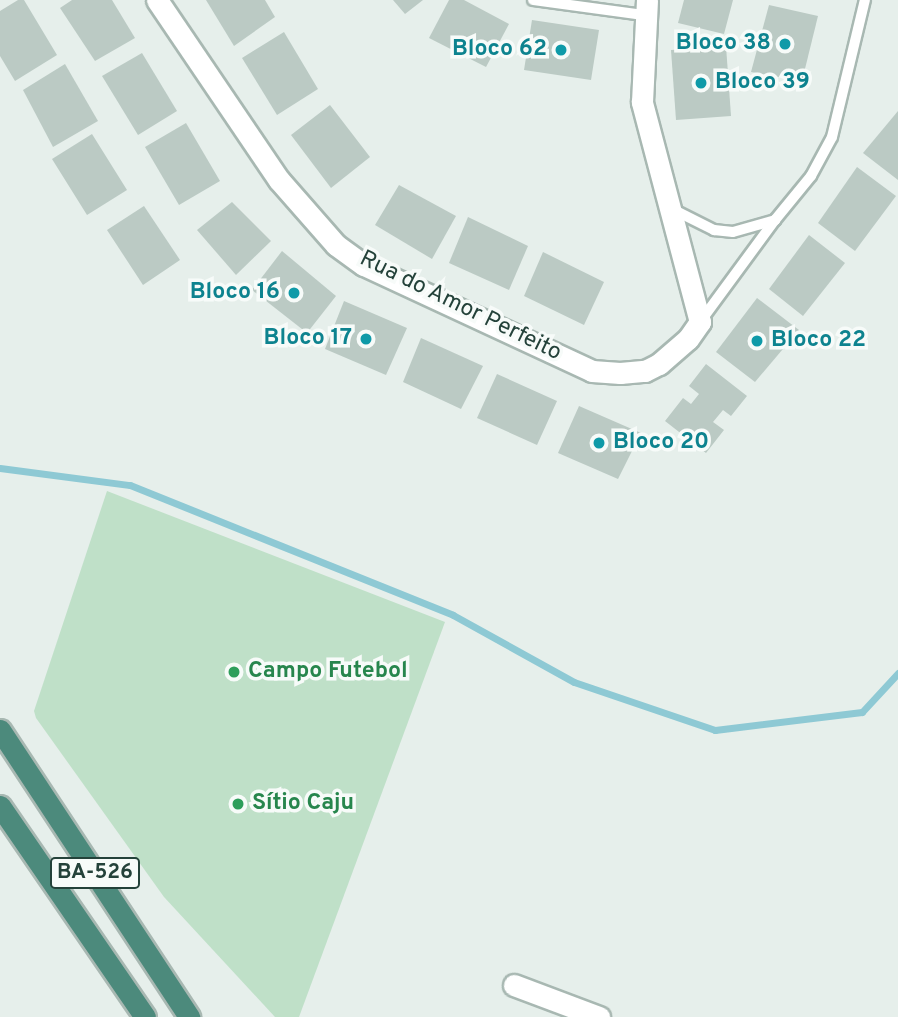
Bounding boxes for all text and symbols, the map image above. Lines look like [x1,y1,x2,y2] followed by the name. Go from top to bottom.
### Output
[676,30,771,58] place label: Bloco 38
[452,36,547,64] place label: Bloco 62
[777,36,793,52] marker: Bloco 38
[553,42,569,58] marker: Bloco 62
[715,69,810,97] place label: Bloco 39
[693,75,709,91] marker: Bloco 39
[354,246,566,368] street label: Rua do Amor Perfeito
[190,279,280,307] place label: Bloco 16
[286,285,302,301] marker: Bloco 16
[264,325,352,353] place label: Bloco 17
[771,327,866,355] place label: Bloco 22
[358,331,374,347] marker: Bloco 17
[749,333,765,349] marker: Bloco 22
[613,429,709,457] place label: Bloco 20
[591,435,607,451] marker: Bloco 20
[248,658,408,686] place label: Campo Futebol
[226,664,242,680] marker: Campo Futebol
[252,790,354,818] place label: Sítio Caju
[230,796,246,812] marker: Sítio Caju
[50,856,140,890] road number: BA-526

